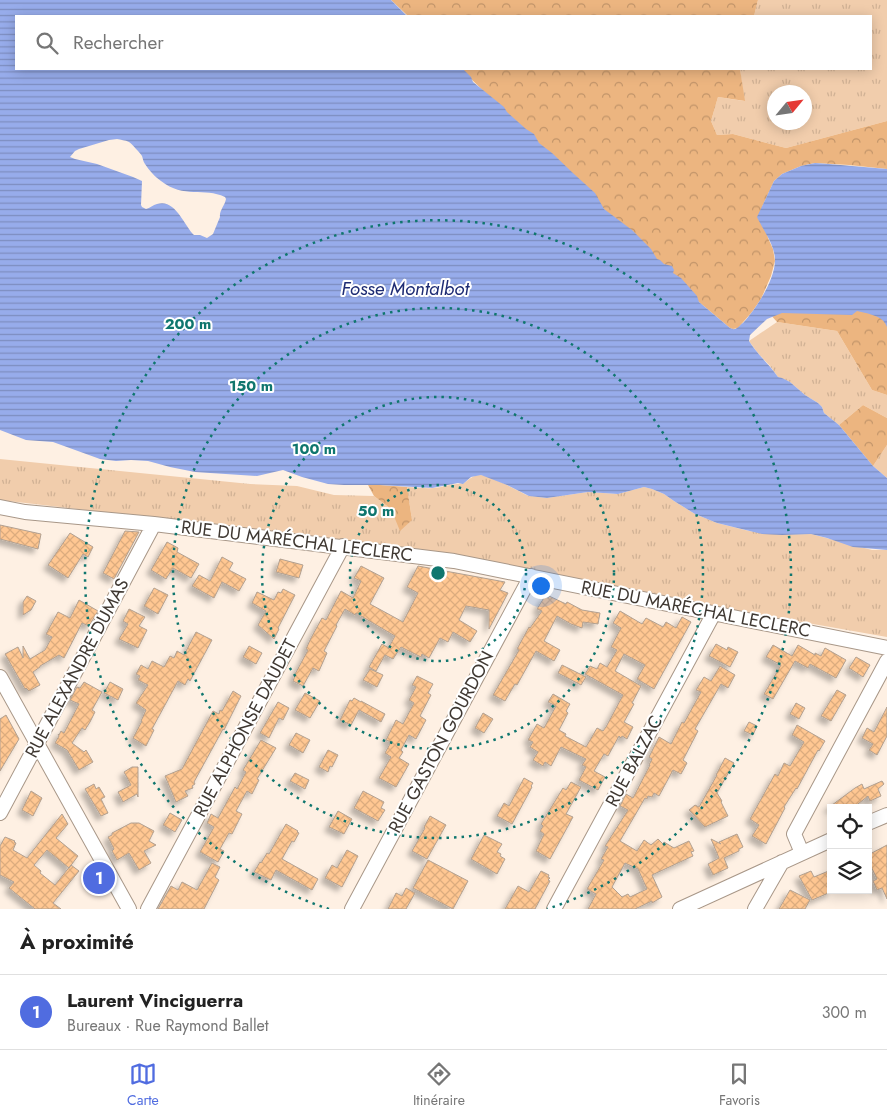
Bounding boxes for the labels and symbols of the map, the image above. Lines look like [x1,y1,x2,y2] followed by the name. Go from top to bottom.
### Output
[767,85,812,130] north arrow
[341,275,470,302] water label: Fosse Montalbot
[165,313,211,335] text: 200 m
[229,375,273,397] text: 150 m
[292,438,336,460] text: 100 m
[358,500,394,522] text: 50 m
[180,514,414,568] street label: RUE DU MARÉCHAL LECLERC
[429,564,447,582] centre of rings
[528,573,554,599] your location
[19,574,135,762] street label: RUE ALEXANDRE DUMAS
[579,574,813,644] street label: RUE DU MARÉCHAL LECLERC
[187,634,303,822] street label: RUE ALPHONSE DAUDET
[382,646,500,838] street label: RUE GASTON GOURDON
[599,711,669,811] street label: RUE BALZAC
[83,859,115,897] pin: 1

